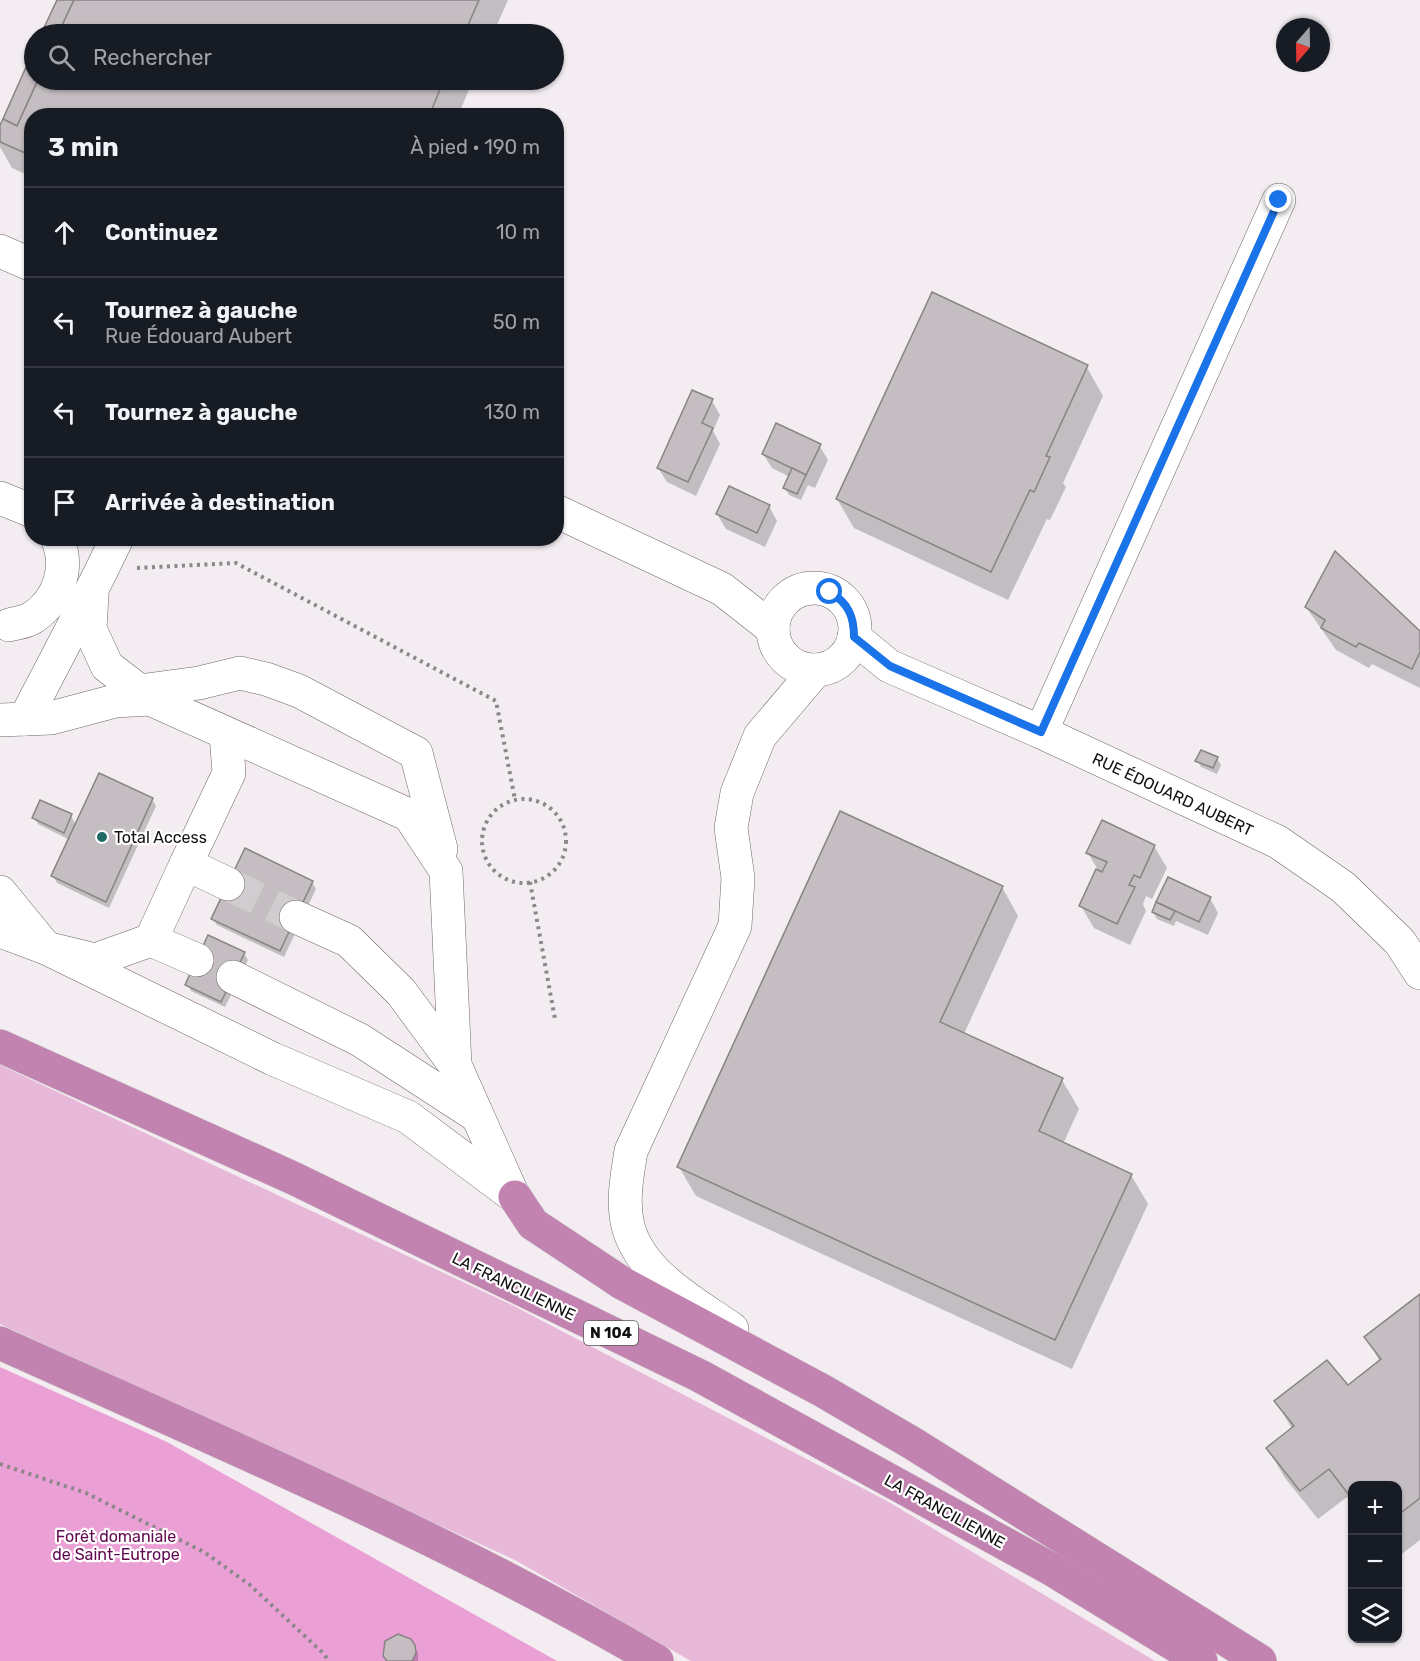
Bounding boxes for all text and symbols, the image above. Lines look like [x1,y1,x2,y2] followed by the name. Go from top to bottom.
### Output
[1276,18,1330,72] north arrow
[24,24,564,90] search box
[45,41,78,74] icon: search
[93,44,212,71] text: Rechercher
[48,132,119,163] text: 3 min
[410,135,540,159] text: À pied · 190 m
[1265,186,1291,212] route end
[48,216,81,249] icon: ahead
[105,219,218,246] text: Continuez
[496,220,540,244] text: 10 m
[105,297,298,324] text: Tournez à gauche
[48,306,81,339] icon: left
[493,310,540,334] text: 50 m
[105,324,292,348] text: Rue Édouard Aubert
[48,396,81,429] icon: left
[105,399,298,426] text: Tournez à gauche
[484,400,540,424] text: 130 m
[48,486,81,519] icon: arrive
[105,489,335,516] text: Arrivée à destination
[816,578,842,604] route start
[1089,749,1256,840] street label: RUE ÉDOUARD AUBERT
[114,828,207,847] place label: Total Access
[95,830,109,844] marker: Total Access
[449,1248,579,1325] street label: LA FRANCILIENNE
[584,1321,638,1345] road number: N 104
[881,1470,1008,1552] street label: LA FRANCILIENNE
[1348,1481,1402,1643] map controls
[1348,1481,1402,1535] button: +
[52,1527,180,1564] park label: Forêt domaniale de Saint-Eutrope
[1348,1535,1402,1589] button: −
[1348,1589,1402,1643] button: layers

